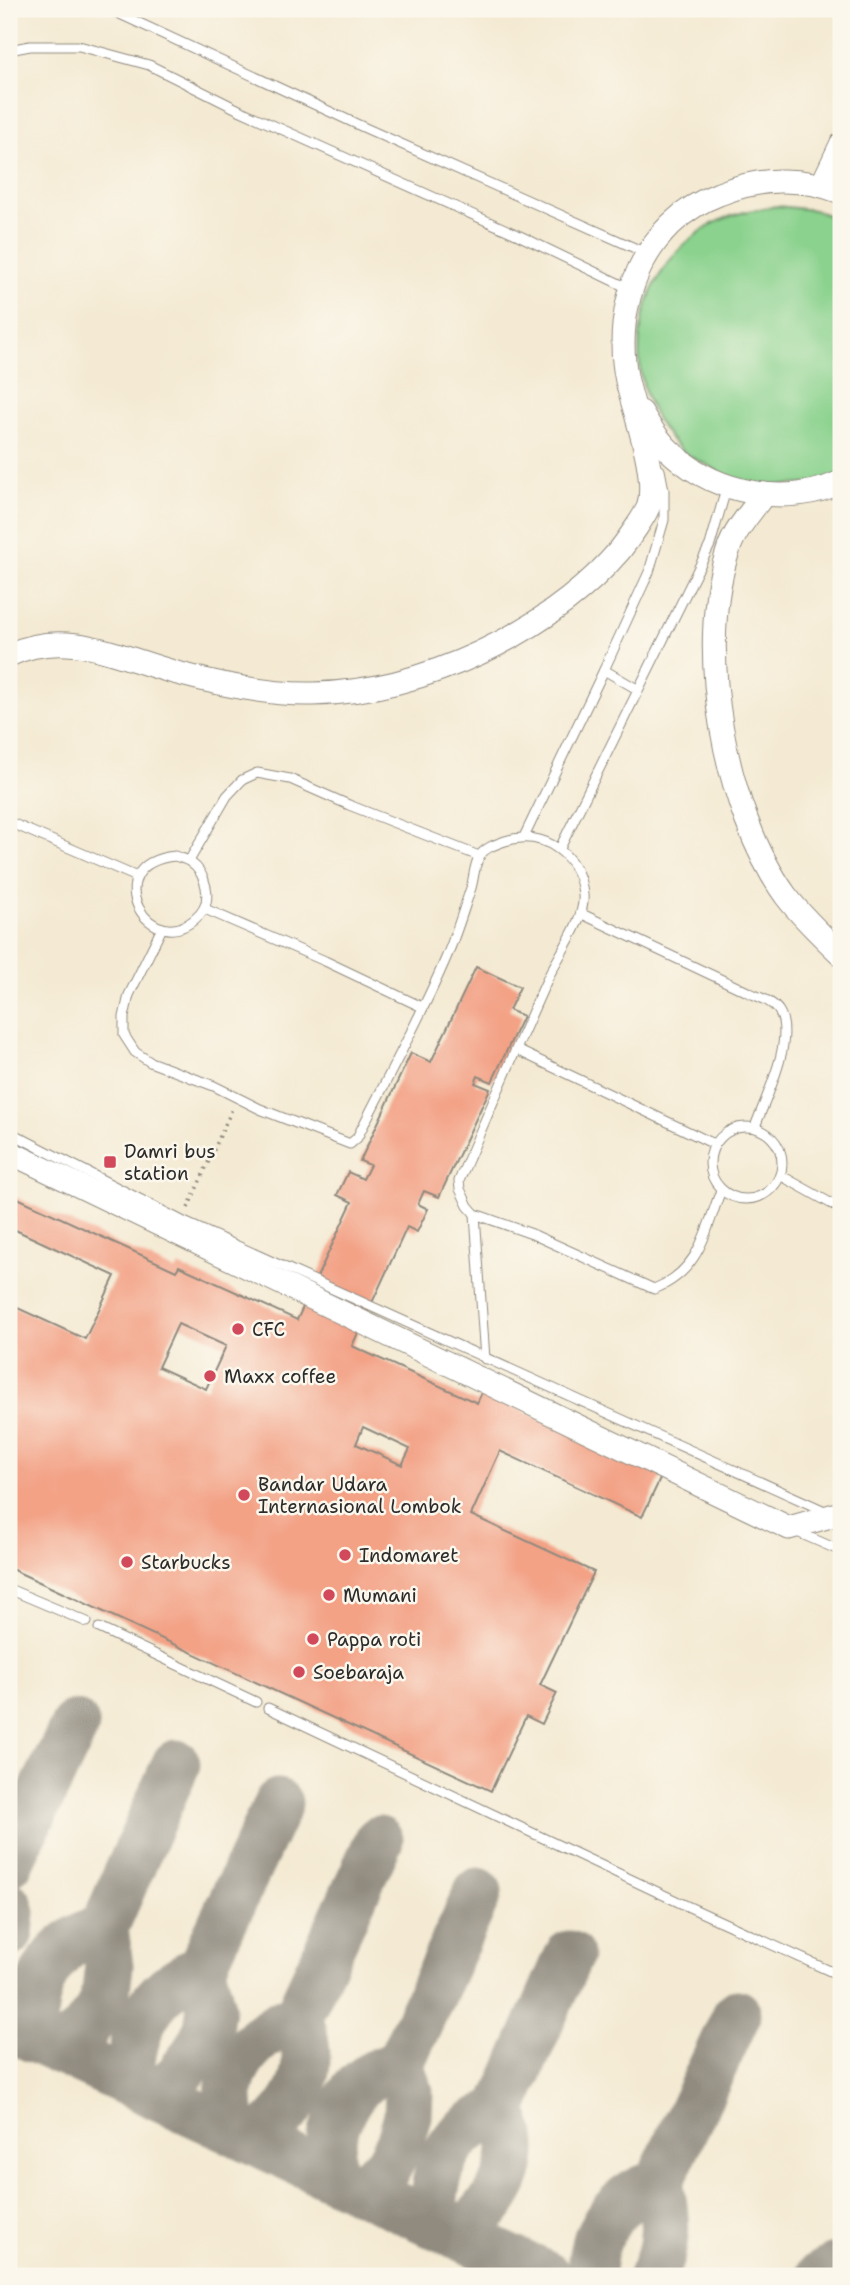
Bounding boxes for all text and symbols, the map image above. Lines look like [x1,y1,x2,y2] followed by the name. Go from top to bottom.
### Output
[124,1139,216,1186] place label: Damri bus station
[102,1154,118,1170] marker: Damri bus station
[252,1317,285,1342] place label: CFC
[230,1321,246,1337] marker: CFC
[224,1364,336,1389] place label: Maxx coffee
[202,1368,218,1384] marker: Maxx coffee
[258,1472,462,1519] place label: Bandar Udara Internasional Lombok
[236,1487,252,1503] marker: Bandar Udara Internasional Lombok
[359,1543,459,1568] place label: Indomaret
[337,1547,353,1563] marker: Indomaret
[141,1550,231,1575] place label: Starbucks
[119,1554,135,1570] marker: Starbucks
[343,1583,417,1608] place label: Mumani
[321,1587,337,1603] marker: Mumani
[327,1627,421,1652] place label: Pappa roti
[305,1631,321,1647] marker: Pappa roti
[313,1660,404,1685] place label: Soebaraja
[291,1664,307,1680] marker: Soebaraja

